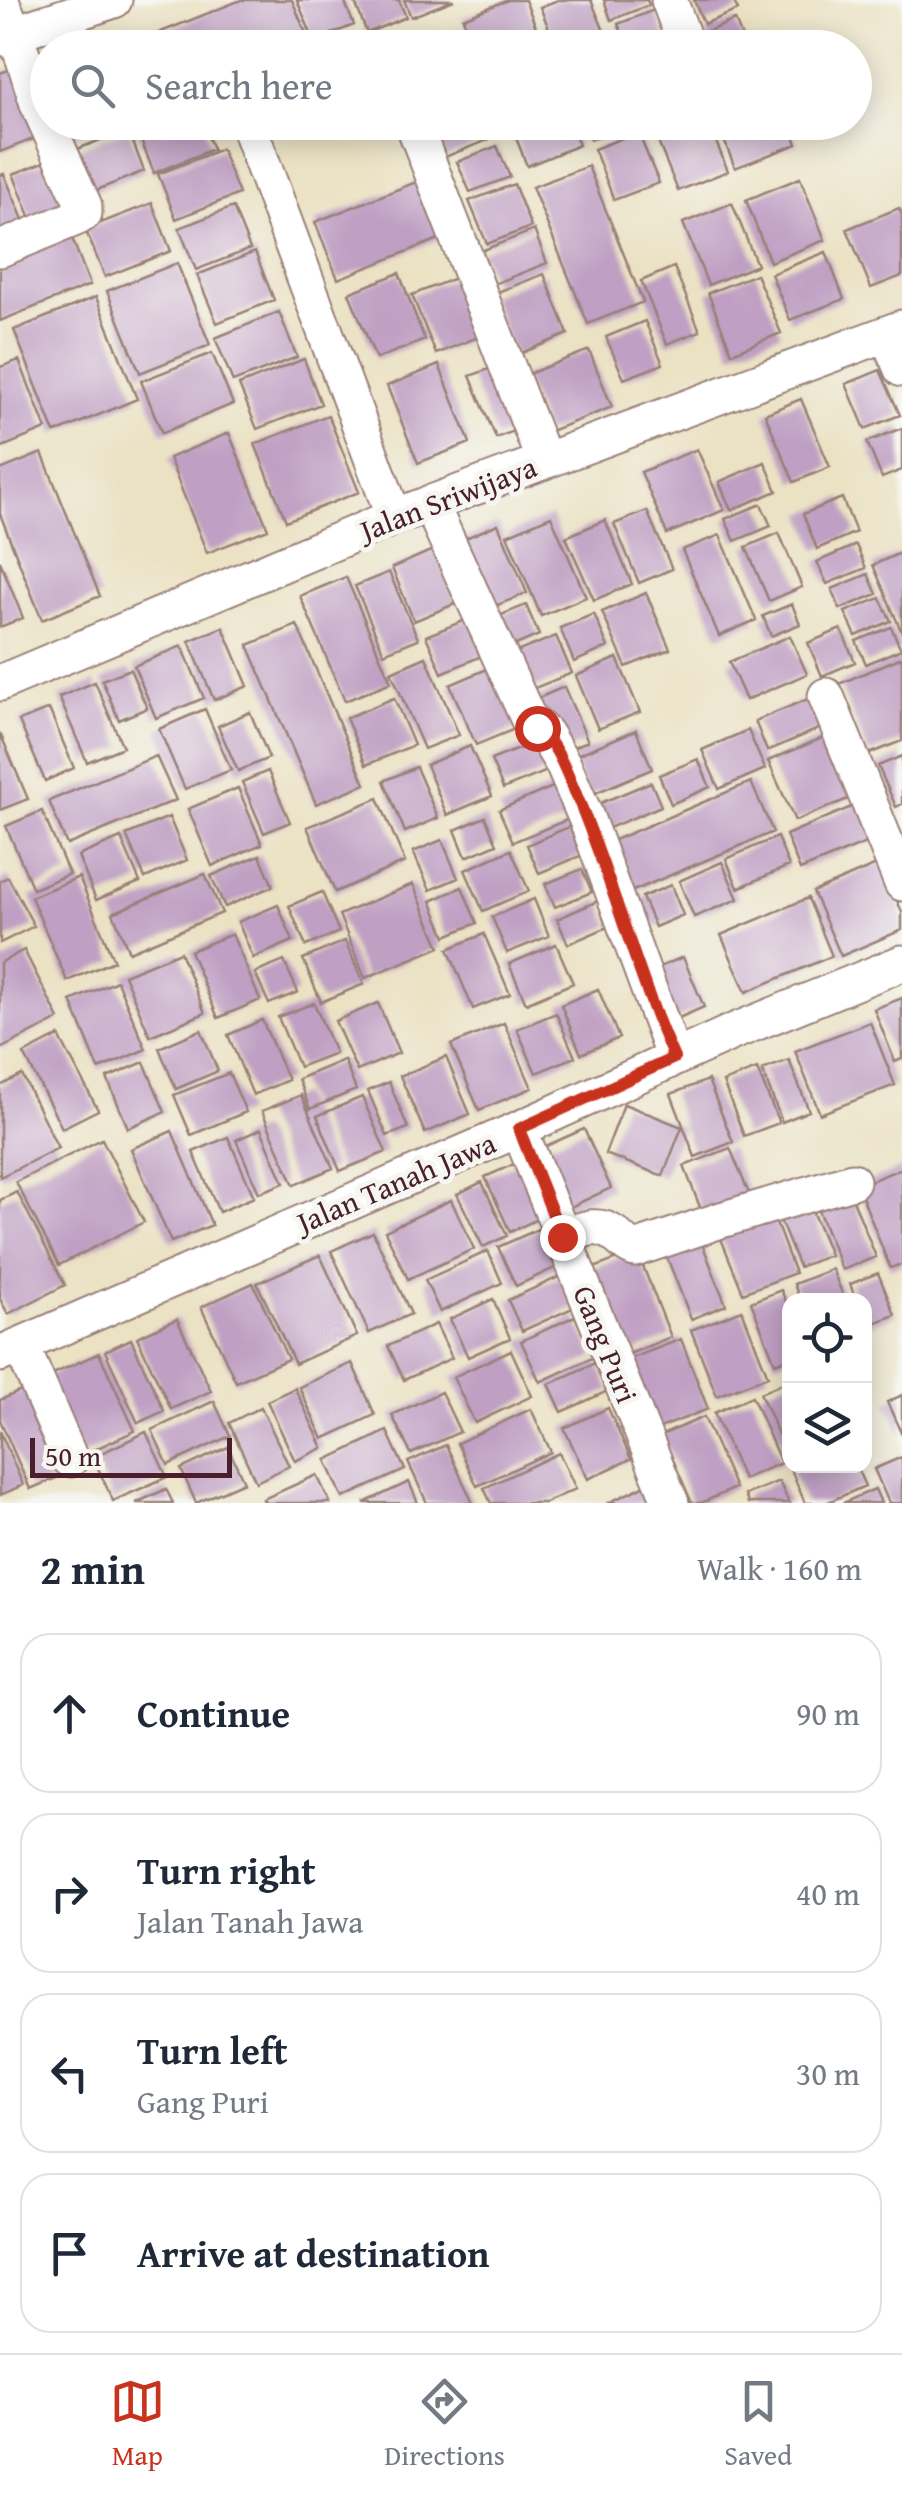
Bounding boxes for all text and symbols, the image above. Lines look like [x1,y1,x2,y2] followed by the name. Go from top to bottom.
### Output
[30,30,872,140] search box
[145,57,333,113] text: Search here
[65,58,120,113] icon: search
[350,444,543,553] street label: Jalan Sriwijaya
[515,706,561,752] route start
[286,1120,502,1245] street label: Jalan Tanah Jawa
[540,1215,586,1261] route end
[562,1279,650,1409] street label: Gang Puri
[782,1293,872,1473] map controls
[782,1293,872,1383] button: locate
[782,1383,872,1473] button: layers
[30,1433,232,1478] scale bar
[45,1435,101,1476] text: 50 m
[40,1538,145,1599] text: 2 min
[697,1545,862,1592] text: Walk · 160 m
[137,1685,290,1741] text: Continue
[42,1686,97,1741] icon: ahead
[796,1690,860,1737] text: 90 m
[137,1842,316,1898] text: Turn right
[42,1866,97,1921] icon: right
[796,1870,860,1917] text: 40 m
[137,1898,363,1945] text: Jalan Tanah Jawa
[137,2022,288,2078] text: Turn left
[42,2046,97,2101] icon: left
[796,2050,860,2097] text: 30 m
[137,2078,269,2125] text: Gang Puri
[137,2225,490,2281] text: Arrive at destination
[42,2226,97,2281] icon: arrive
[110,2374,165,2475] tab: Map
[384,2374,505,2475] tab: Directions
[724,2374,792,2475] tab: Saved

